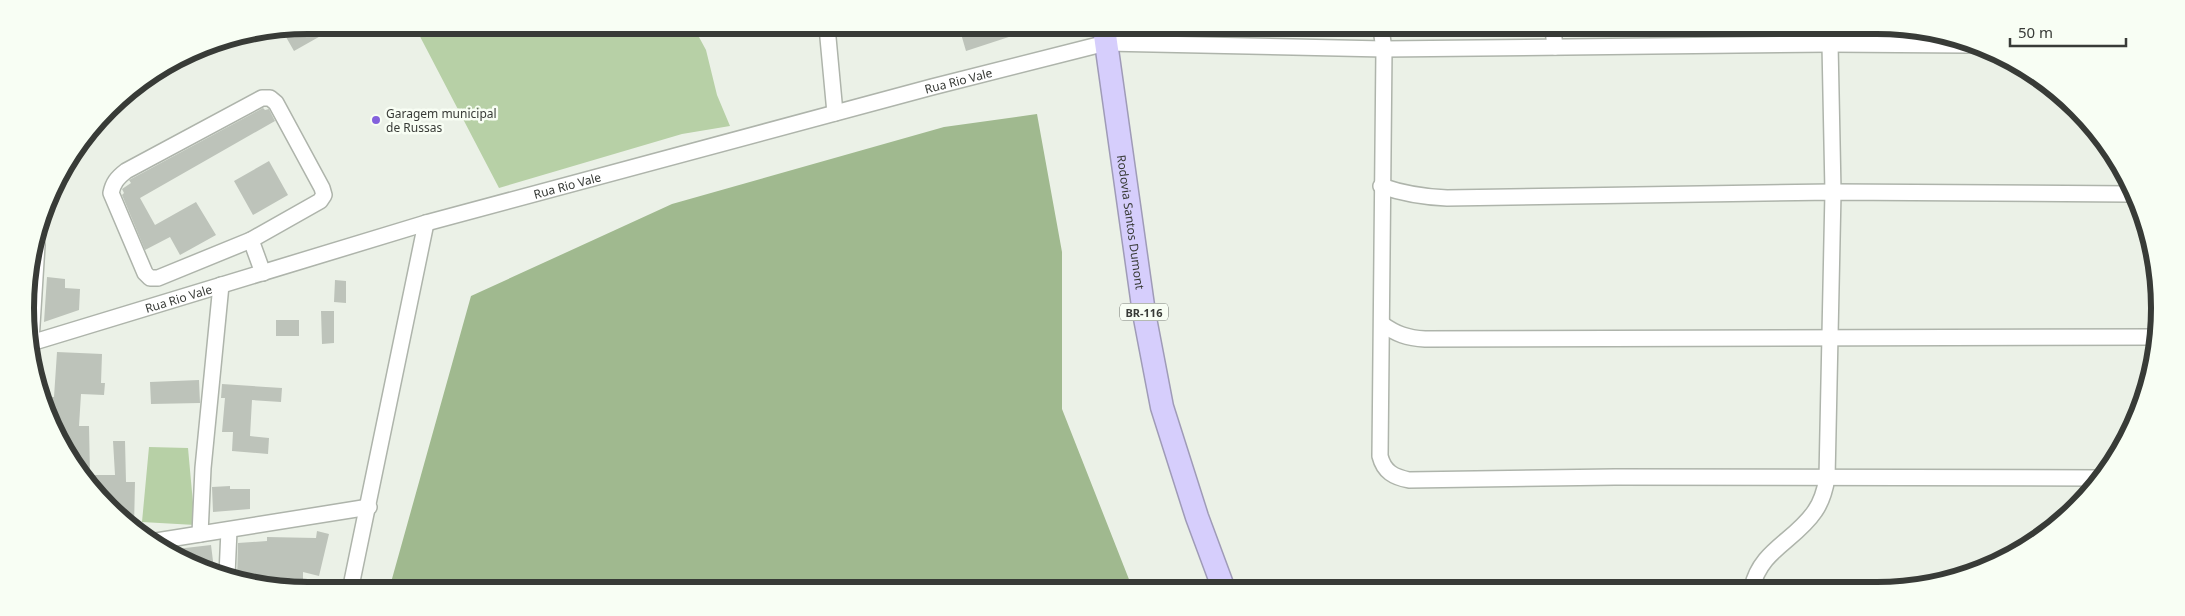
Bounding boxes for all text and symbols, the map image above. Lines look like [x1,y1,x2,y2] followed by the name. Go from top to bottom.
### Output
[2010,15,2126,47] scale bar
[2018,22,2053,42] text: 50 m
[923,64,994,97] street label: Rua Rio Vale
[386,105,497,136] place label: Garagem municipal de Russas
[370,114,382,126] marker: Garagem municipal de Russas
[1113,154,1149,291] street label: Rodovia Santos Dumont
[531,168,603,202] street label: Rua Rio Vale
[143,280,214,316] street label: Rua Rio Vale
[1120,304,1168,320] road number: BR-116

